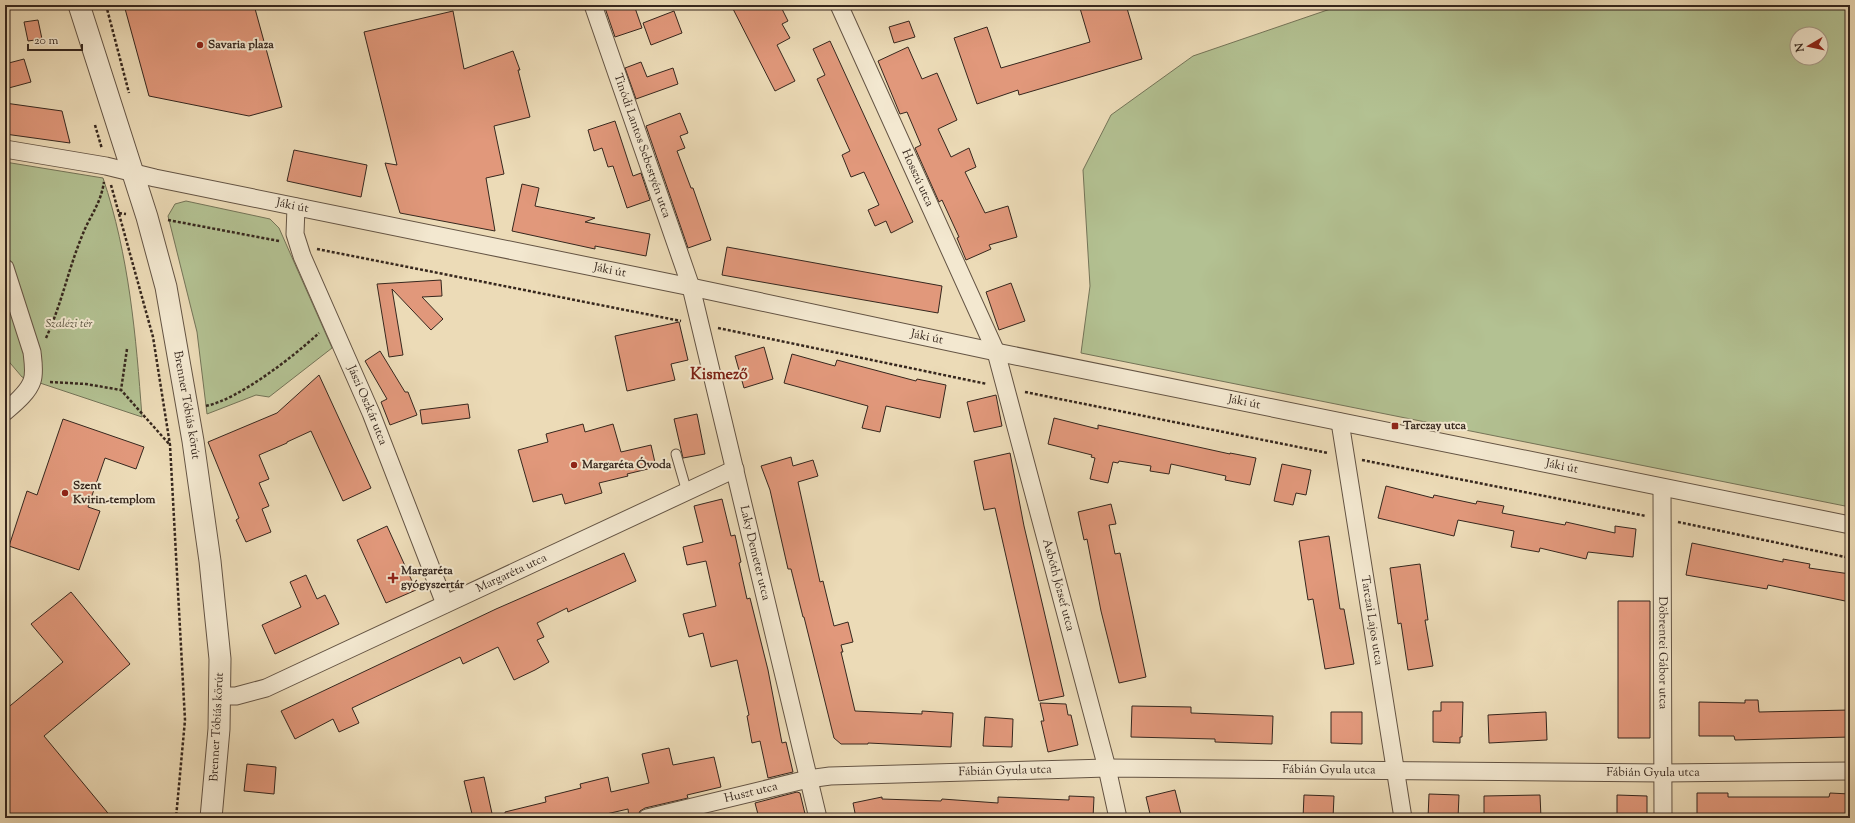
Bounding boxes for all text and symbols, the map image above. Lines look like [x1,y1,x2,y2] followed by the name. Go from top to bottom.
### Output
[28,26,82,52] scale bar
[1789,26,1829,66] north arrow
[34,32,59,50] text: 20 m
[208,36,274,54] place label: Savaria plaza
[195,40,205,50] marker: Savaria plaza
[1791,42,1809,54] text: N
[608,71,676,221] street label: Tinódi Lantos Sebestyén utca
[896,146,938,210] street label: Hosszú utca
[274,194,310,218] street label: Jáki út
[591,258,628,283] street label: Jáki út
[45,315,93,333] park label: Szalézi tér
[908,325,945,349] street label: Jáki út
[168,350,204,460] street label: Brenner Tóbiás körút
[342,362,392,448] street label: Jászi Oszkár utca
[690,364,748,387] district label: Kismező
[1226,390,1262,414] street label: Jáki út
[1402,417,1467,435] place label: Tarczay utca
[1390,421,1400,431] marker: Tarczay utca
[1543,454,1580,479] street label: Jáki út
[581,456,672,474] place label: Margaréta Óvoda
[569,460,579,470] marker: Margaréta Óvoda
[72,477,155,509] place label: Szent Kvirin-templom
[60,488,70,498] marker: Szent Kvirin-templom
[735,504,775,603] street label: Laky Demeter utca
[1037,537,1079,634] street label: Asbóth József utca
[473,549,550,598] street label: Margaréta utca
[400,562,465,594] place label: Margaréta gyógyszertár
[388,573,398,583] marker: Margaréta gyógyszertár
[1356,574,1388,667] street label: Tarczai Lajos utca
[1653,597,1672,710] street label: Döbrentei Gábor utca
[205,672,229,782] street label: Brenner Tóbiás körút
[958,761,1052,781] street label: Fábián Gyula utca
[1282,761,1376,779] street label: Fábián Gyula utca
[1606,763,1700,782] street label: Fábián Gyula utca
[722,778,780,808] street label: Huszt utca

